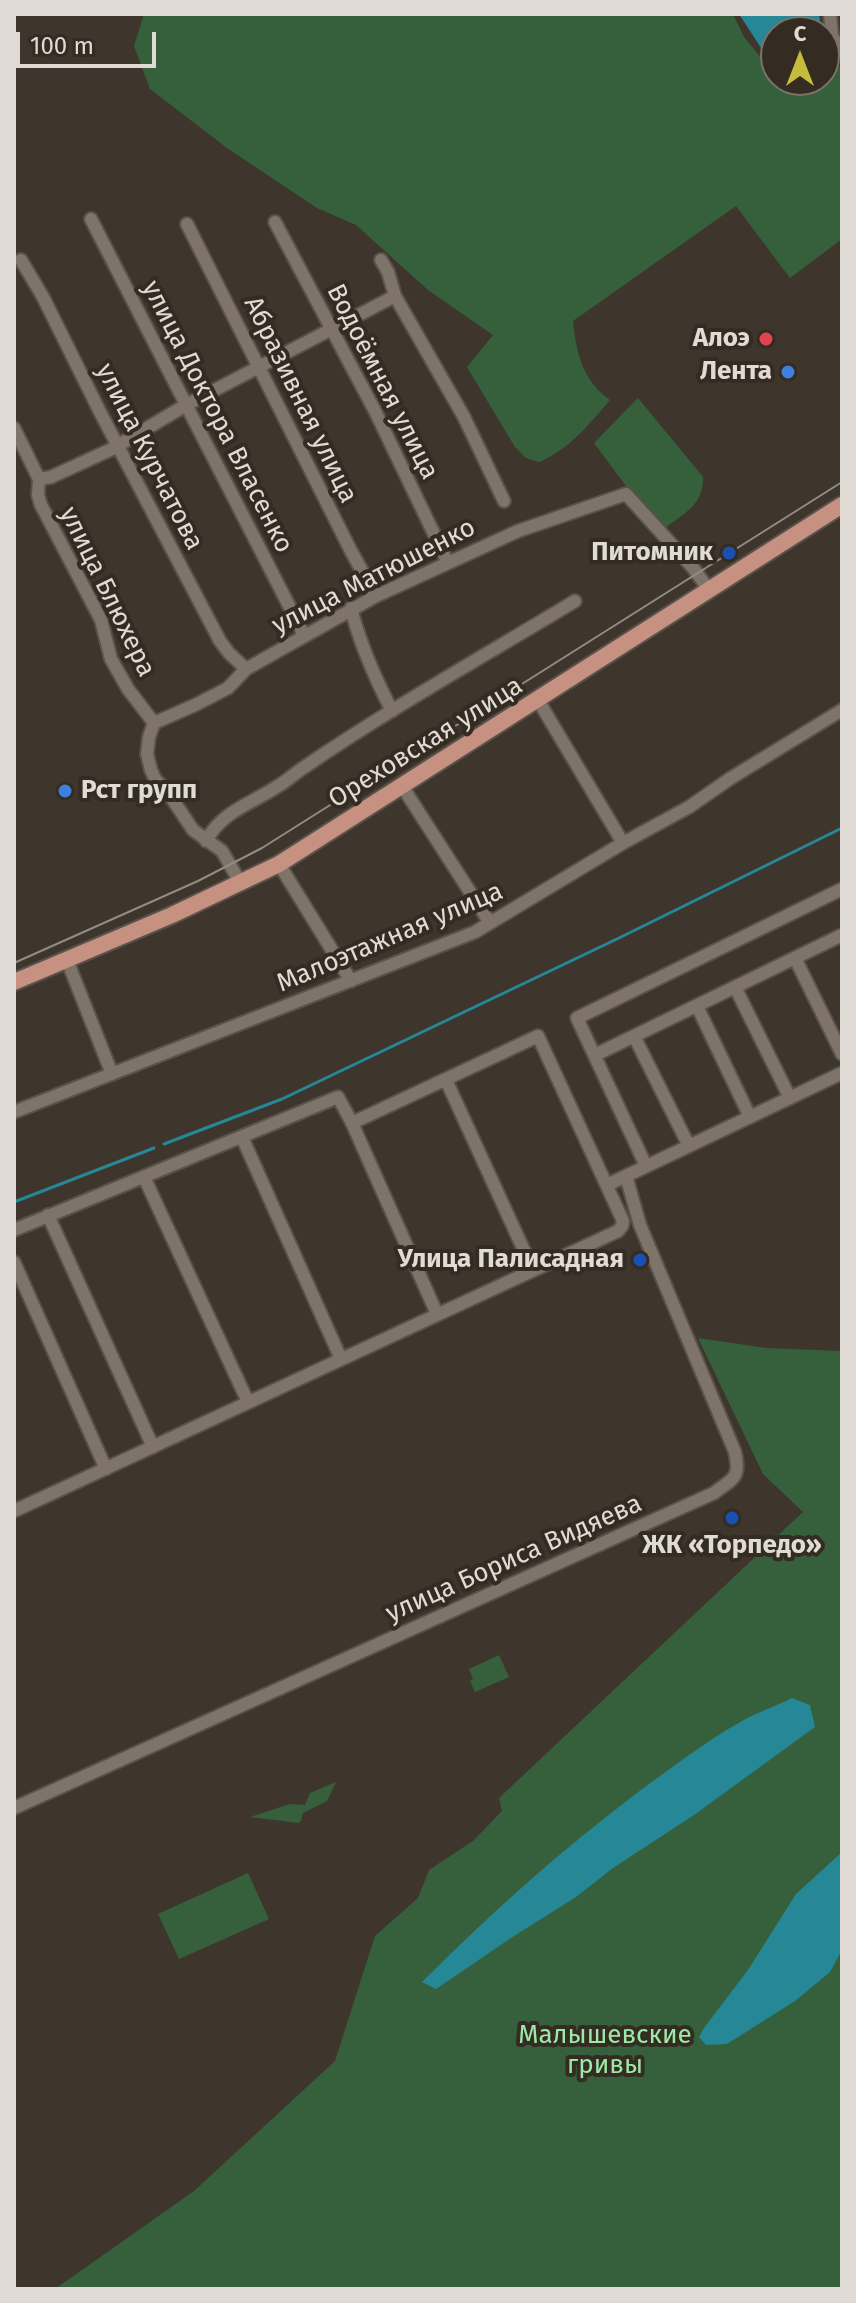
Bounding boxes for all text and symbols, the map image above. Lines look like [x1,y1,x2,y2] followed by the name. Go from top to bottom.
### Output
[20,16,160,66] scale bar
[760,16,840,96] north arrow
[794,20,806,47] text: С
[30,32,94,60] text: 100 m
[135,276,299,558] street label: улица Доктора Власенко
[319,279,445,485] street label: Водоёмная улица
[236,292,364,508] street label: Абразивная улица
[693,323,750,355] place label: Алоэ
[757,330,775,348] marker: Алоэ
[700,356,772,388] place label: Лента
[88,358,210,556] street label: улица Курчатова
[779,363,797,381] marker: Лента
[52,502,162,682] street label: улица Блюхера
[267,512,481,642] street label: улица Матюшенко
[591,537,713,569] place label: Питомник
[720,544,738,562] marker: Питомник
[323,671,529,815] street label: Ореховская улица
[81,775,197,807] place label: Рст групп
[56,782,74,800] marker: Рст групп
[272,876,508,1000] street label: Малоэтажная улица
[398,1244,624,1276] place label: Улица Палисадная
[631,1251,649,1269] marker: Улица Палисадная
[381,1488,647,1630] street label: улица Бориса Видяева
[723,1509,741,1527] marker: ЖК «Торпедо»
[642,1530,822,1562] place label: ЖК «Торпедо»
[518,2020,692,2082] park label: Малышевские гривы

